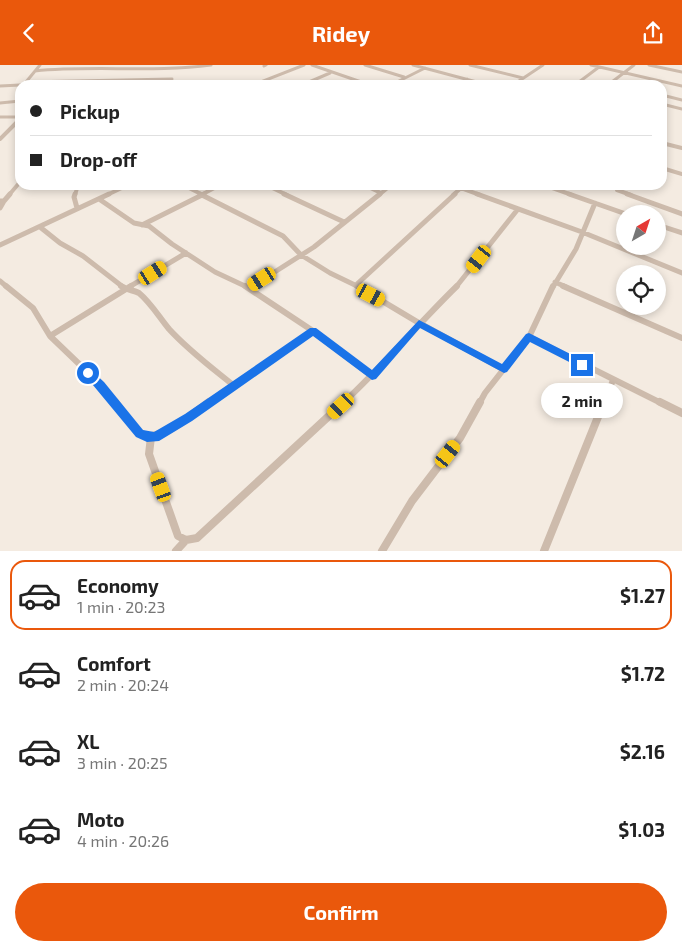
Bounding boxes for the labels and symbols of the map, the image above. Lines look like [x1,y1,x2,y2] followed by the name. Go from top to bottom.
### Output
[616,205,666,255] north arrow
[463,243,494,275] car
[136,259,169,287] car
[245,265,278,293] car
[354,281,387,309] car
[571,354,593,376] route end
[77,362,99,384] route start
[541,383,623,417] callout: 2 min
[324,390,357,422] car
[432,438,463,470] car
[148,470,173,504] car

